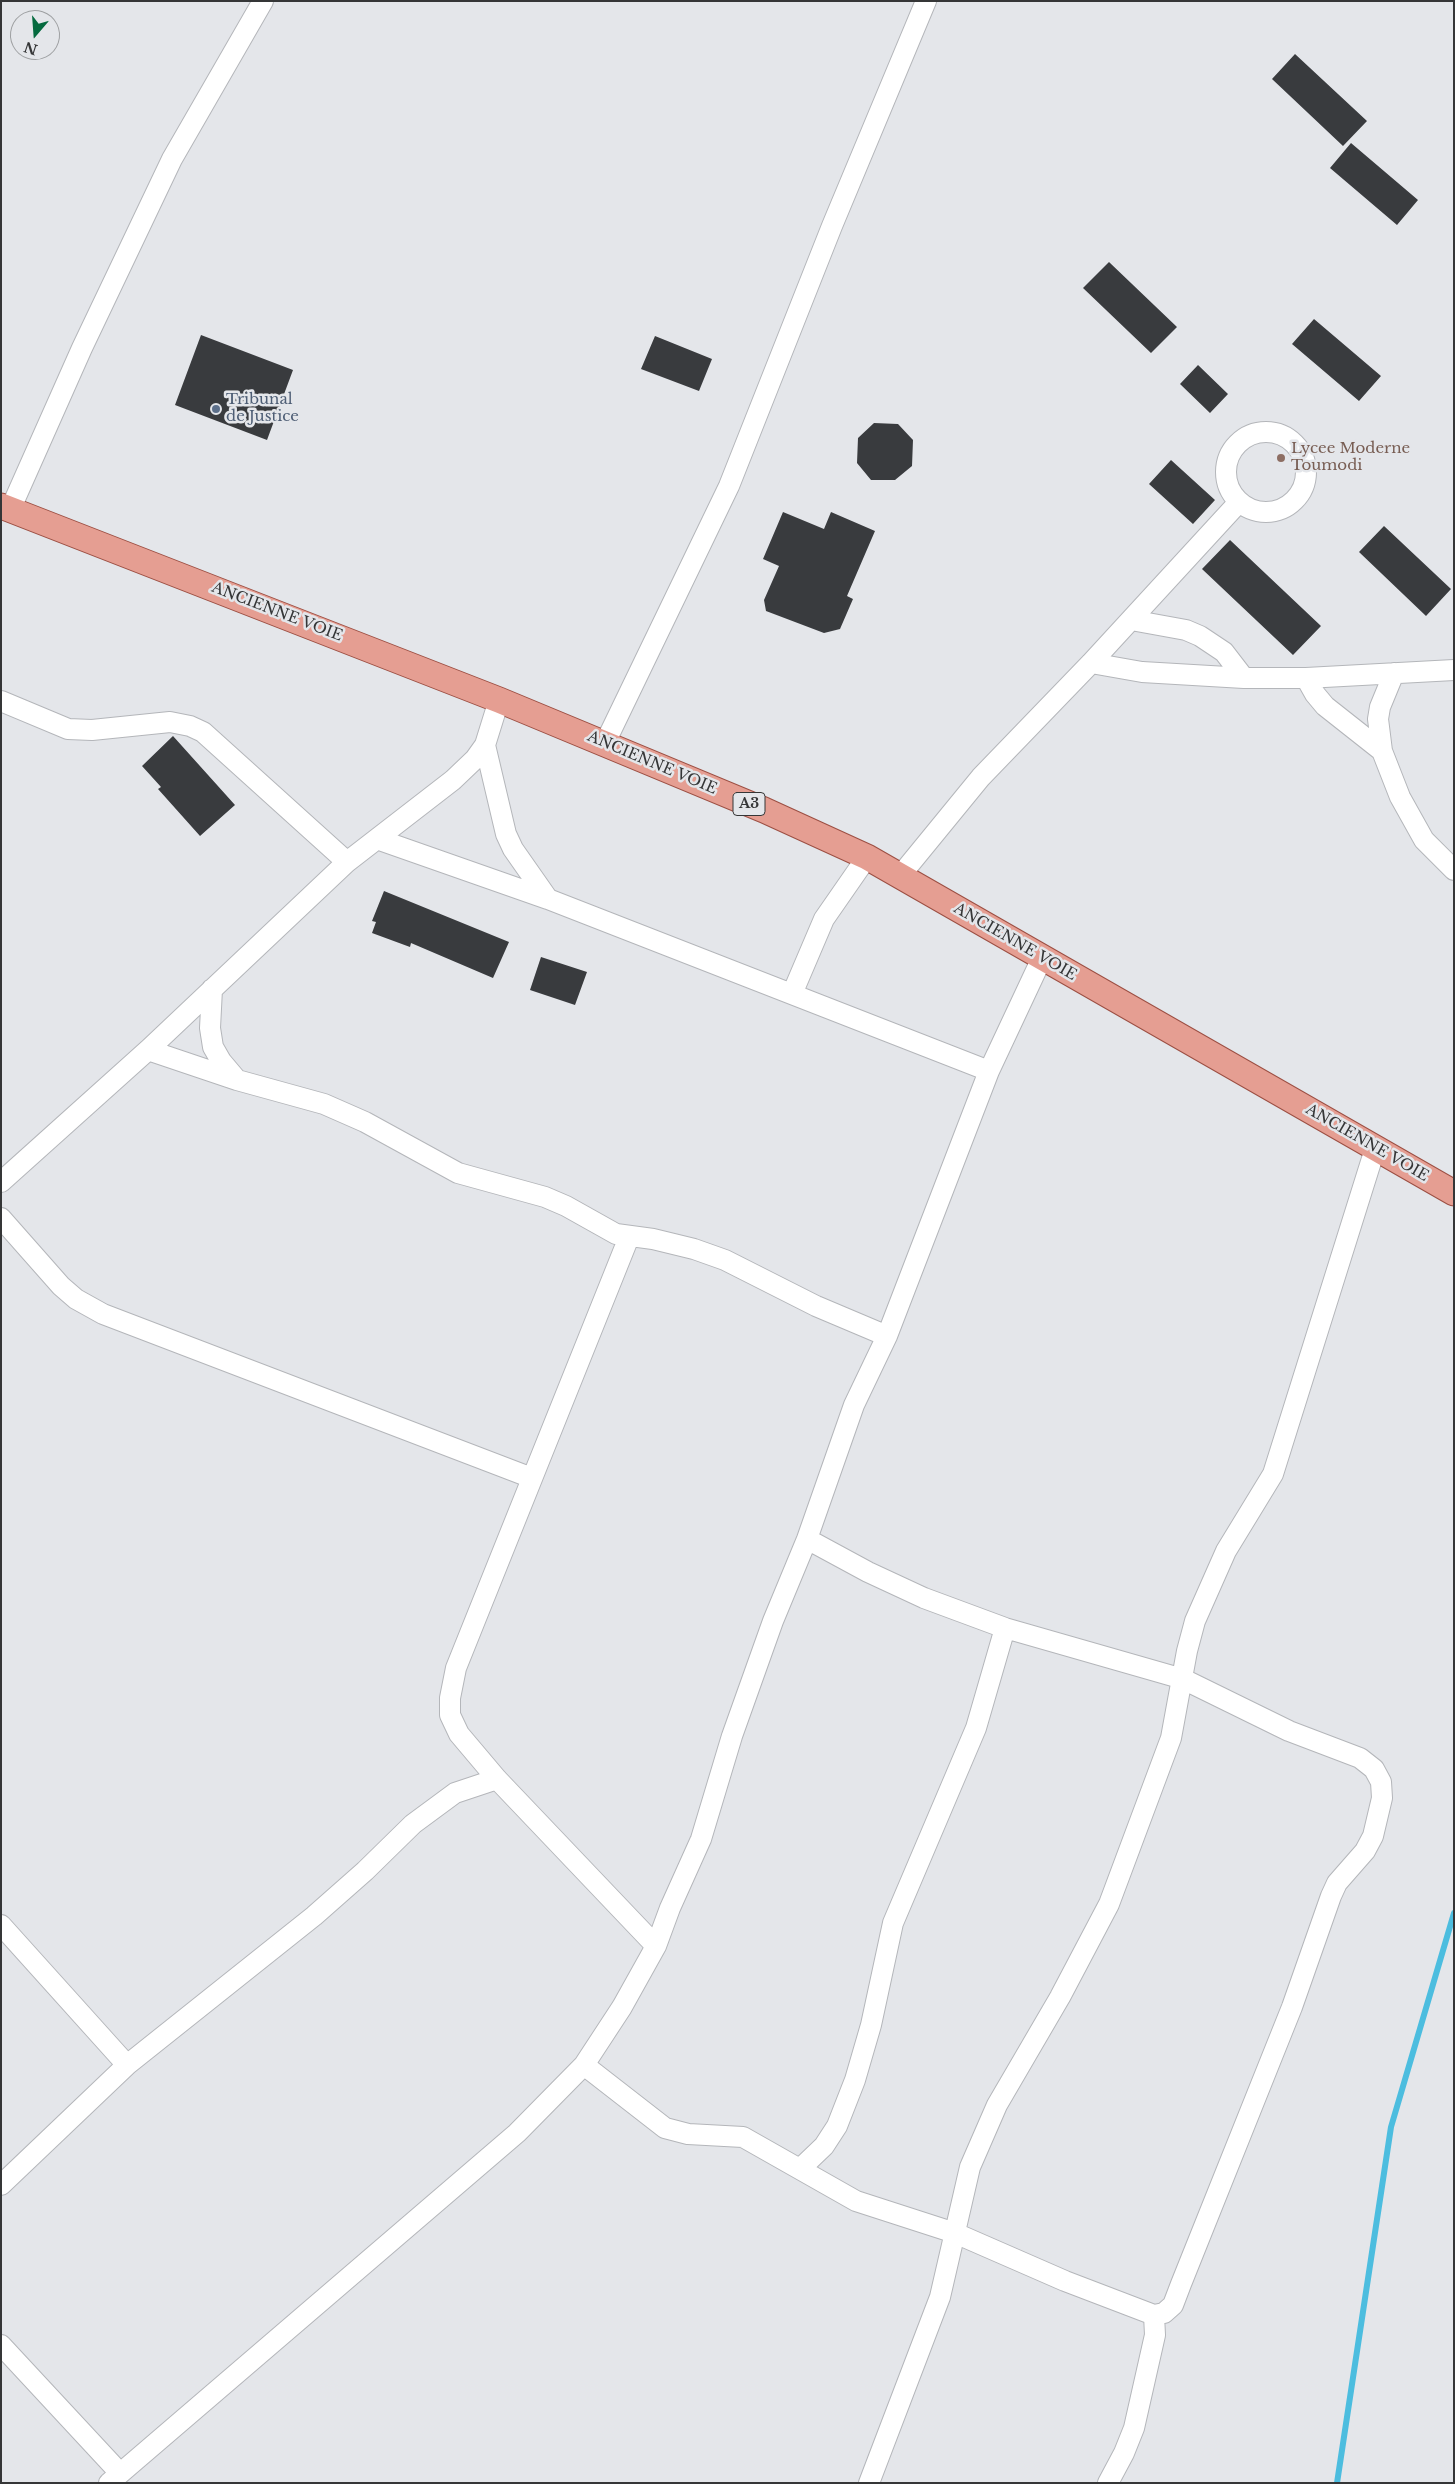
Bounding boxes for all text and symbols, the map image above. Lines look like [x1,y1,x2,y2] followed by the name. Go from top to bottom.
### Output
[10,10,60,60] north arrow
[22,38,40,59] text: N
[226,391,299,426] place label: Tribunal de Justice
[210,403,222,415] marker: Tribunal de Justice
[1291,440,1410,475] place label: Lycee Moderne Toumodi
[1275,452,1287,464] marker: Lycee Moderne Toumodi
[209,579,345,645] street label: ANCIENNE VOIE
[585,728,719,798] street label: ANCIENNE VOIE
[733,792,765,816] road number: A3
[950,900,1080,984] street label: ANCIENNE VOIE
[1302,1101,1432,1185] street label: ANCIENNE VOIE

